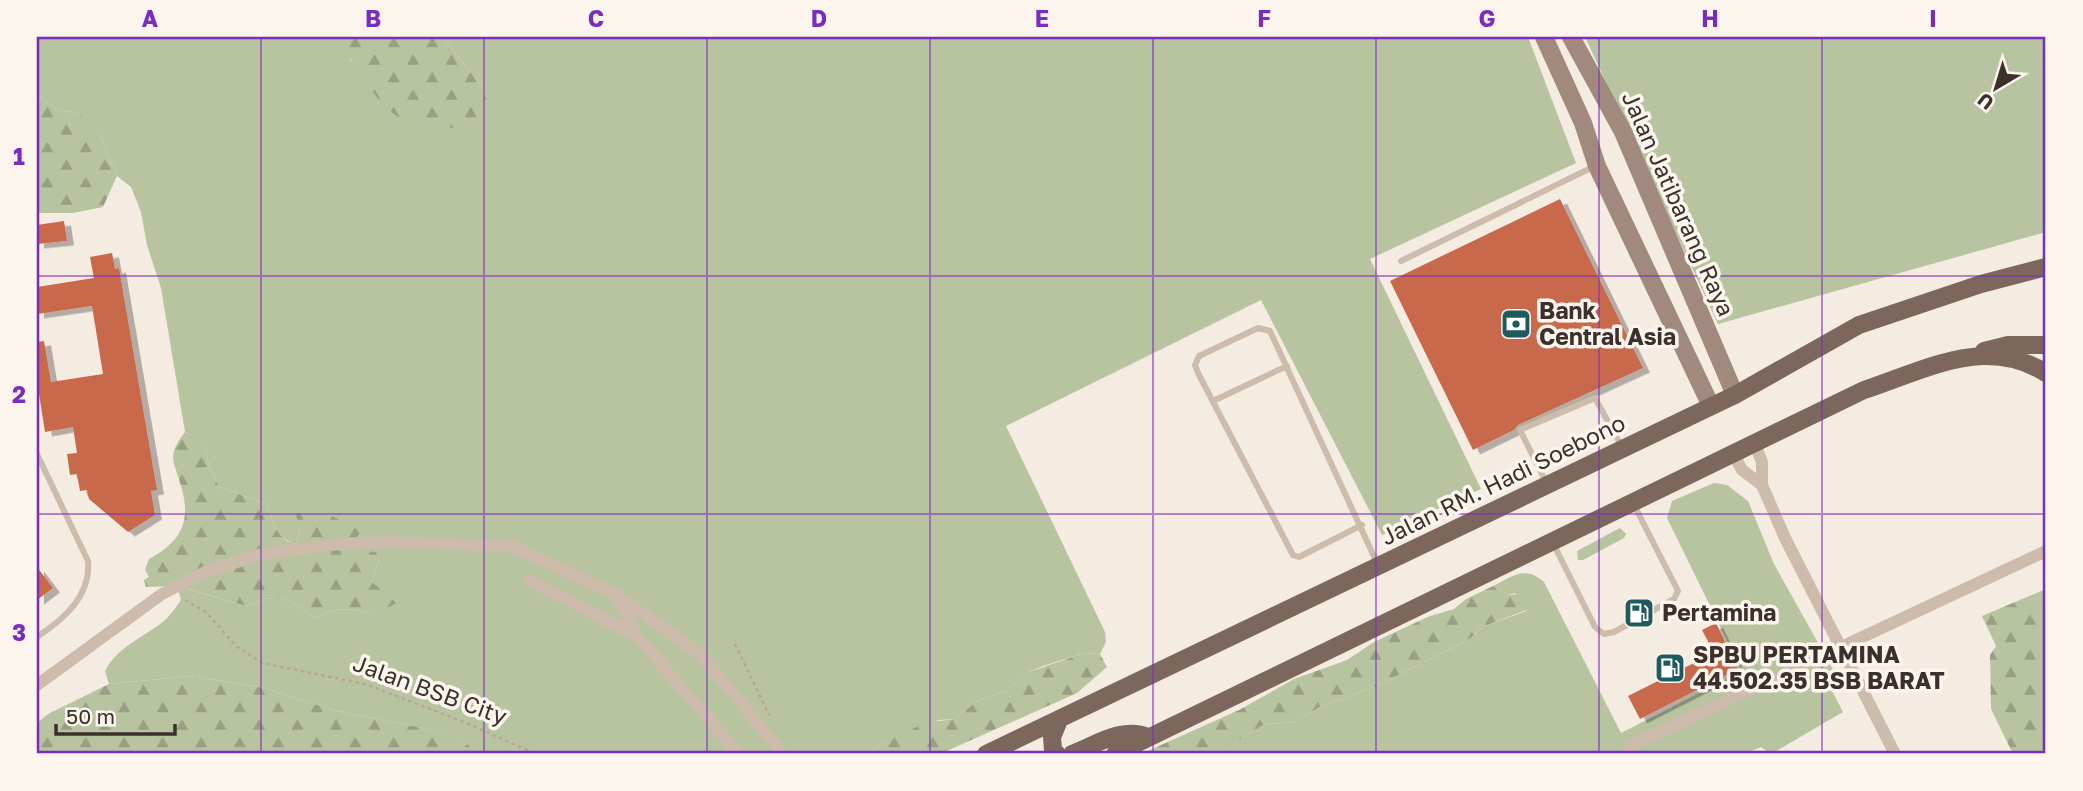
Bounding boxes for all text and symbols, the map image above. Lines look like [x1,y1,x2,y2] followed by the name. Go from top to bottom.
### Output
[142,4,159,32] text: A
[365,4,381,32] text: B
[588,4,604,32] text: C
[811,4,827,32] text: D
[1035,4,1049,32] text: E
[1257,4,1271,32] text: F
[1479,4,1495,32] text: G
[1701,4,1719,32] text: H
[1929,4,1937,32] text: I
[1960,52,2030,122] north arrow
[1617,87,1741,320] street label: Jalan Jatibarang Raya
[1973,88,1998,115] text: U
[13,142,25,170] text: 1
[1539,296,1676,350] place label: Bank Central Asia
[1499,307,1533,341] bank icon: Bank Central Asia
[12,380,26,408] text: 2
[1376,408,1629,551] street label: Jalan RM. Hadi Soebono
[1622,596,1656,630] fuel station icon: Pertamina
[1662,598,1776,626] place label: Pertamina
[12,618,26,646] text: 3
[1693,640,1945,694] place label: SPBU PERTAMINA 44.502.35 BSB BARAT
[350,648,511,730] street label: Jalan BSB City
[1653,651,1687,685] fuel station icon: SPBU PERTAMINA 44.502.35 BSB BARAT
[56,693,175,737] scale bar
[66,703,115,729] text: 50 m

